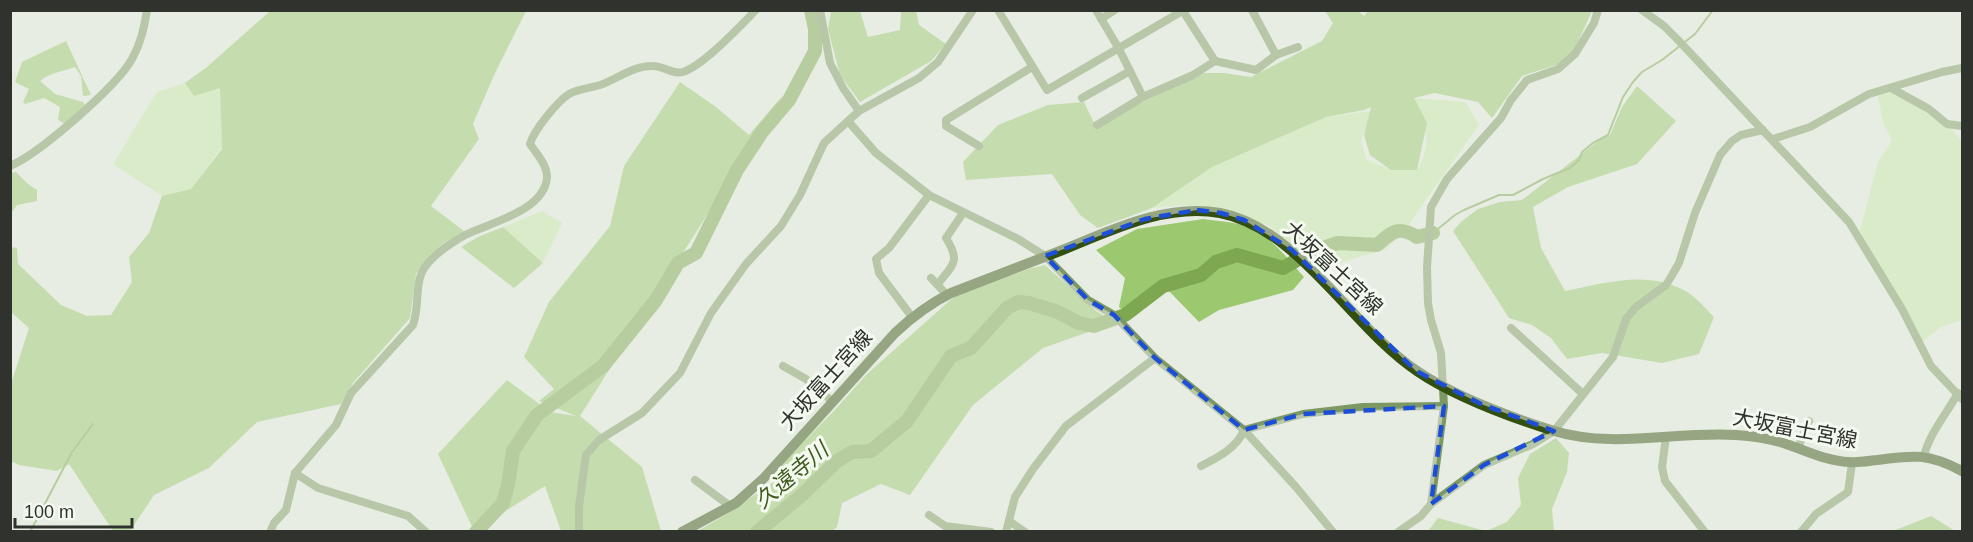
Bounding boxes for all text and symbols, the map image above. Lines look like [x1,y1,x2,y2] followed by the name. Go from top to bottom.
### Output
[1279,216,1387,319] street label: 大坂富士宮線
[775,325,876,434] street label: 大坂富士宮線
[1731,405,1859,452] street label: 大坂富士宮線
[750,436,835,513] water label: 久遠寺川
[15,491,132,529] scale bar
[24,502,74,522] text: 100 m

